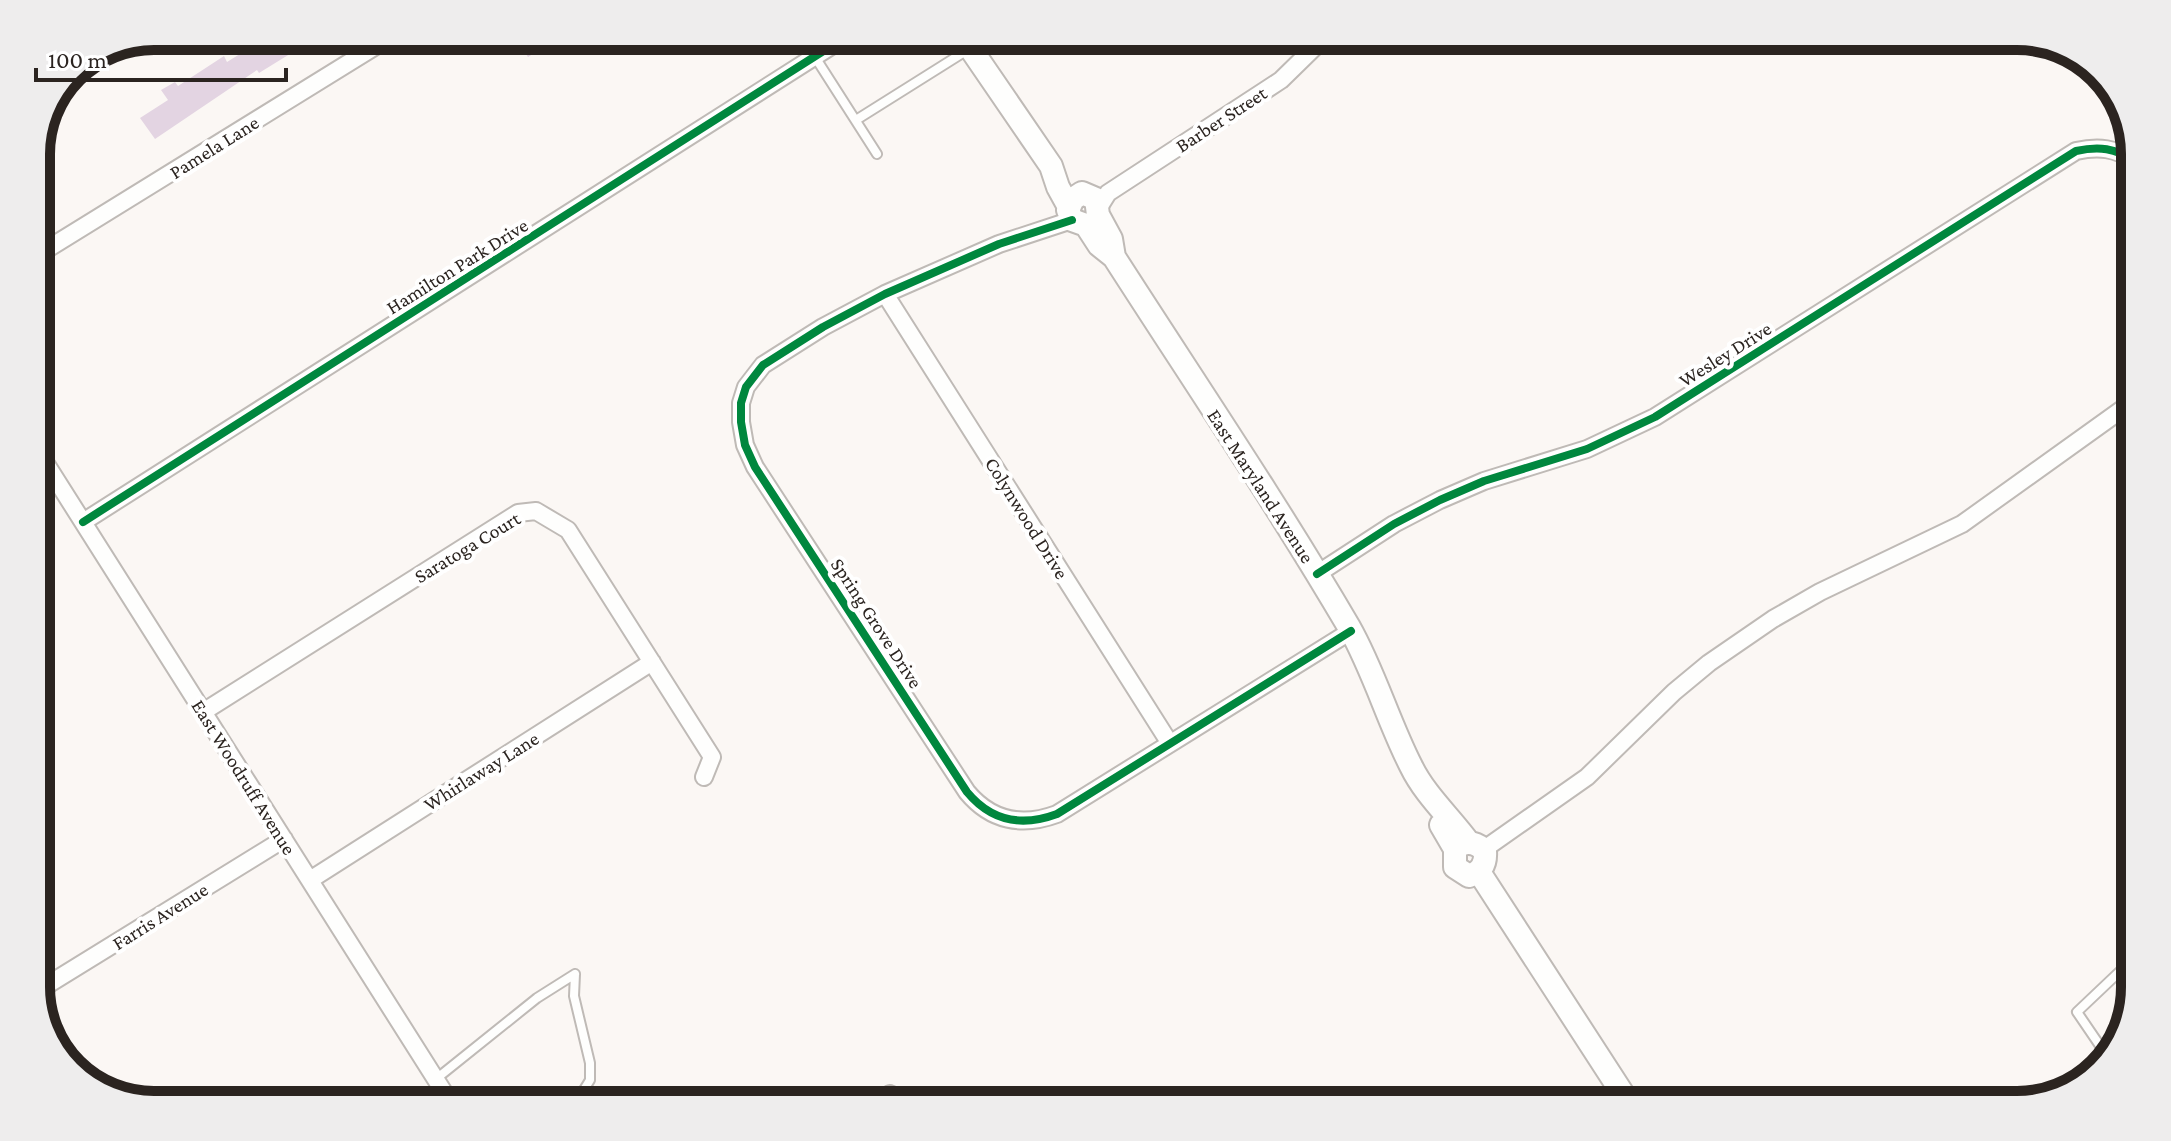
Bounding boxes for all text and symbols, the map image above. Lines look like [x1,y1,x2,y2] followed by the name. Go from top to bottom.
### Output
[36,32,286,82] scale bar
[48,46,107,73] text: 100 m
[1171,81,1271,157] street label: Barber Street
[165,111,263,183] street label: Pamela Lane
[382,213,532,318] street label: Hamilton Park Drive
[1675,317,1776,392] street label: Wesley Drive
[1202,405,1319,568] street label: East Maryland Avenue
[980,453,1073,583] street label: Colynwood Drive
[410,507,525,588] street label: Saratoga Court
[826,554,927,693] street label: Spring Grove Drive
[187,696,301,859] street label: East Woodruff Avenue
[420,727,543,816] street label: Whirlaway Lane
[108,878,212,954] street label: Farris Avenue

